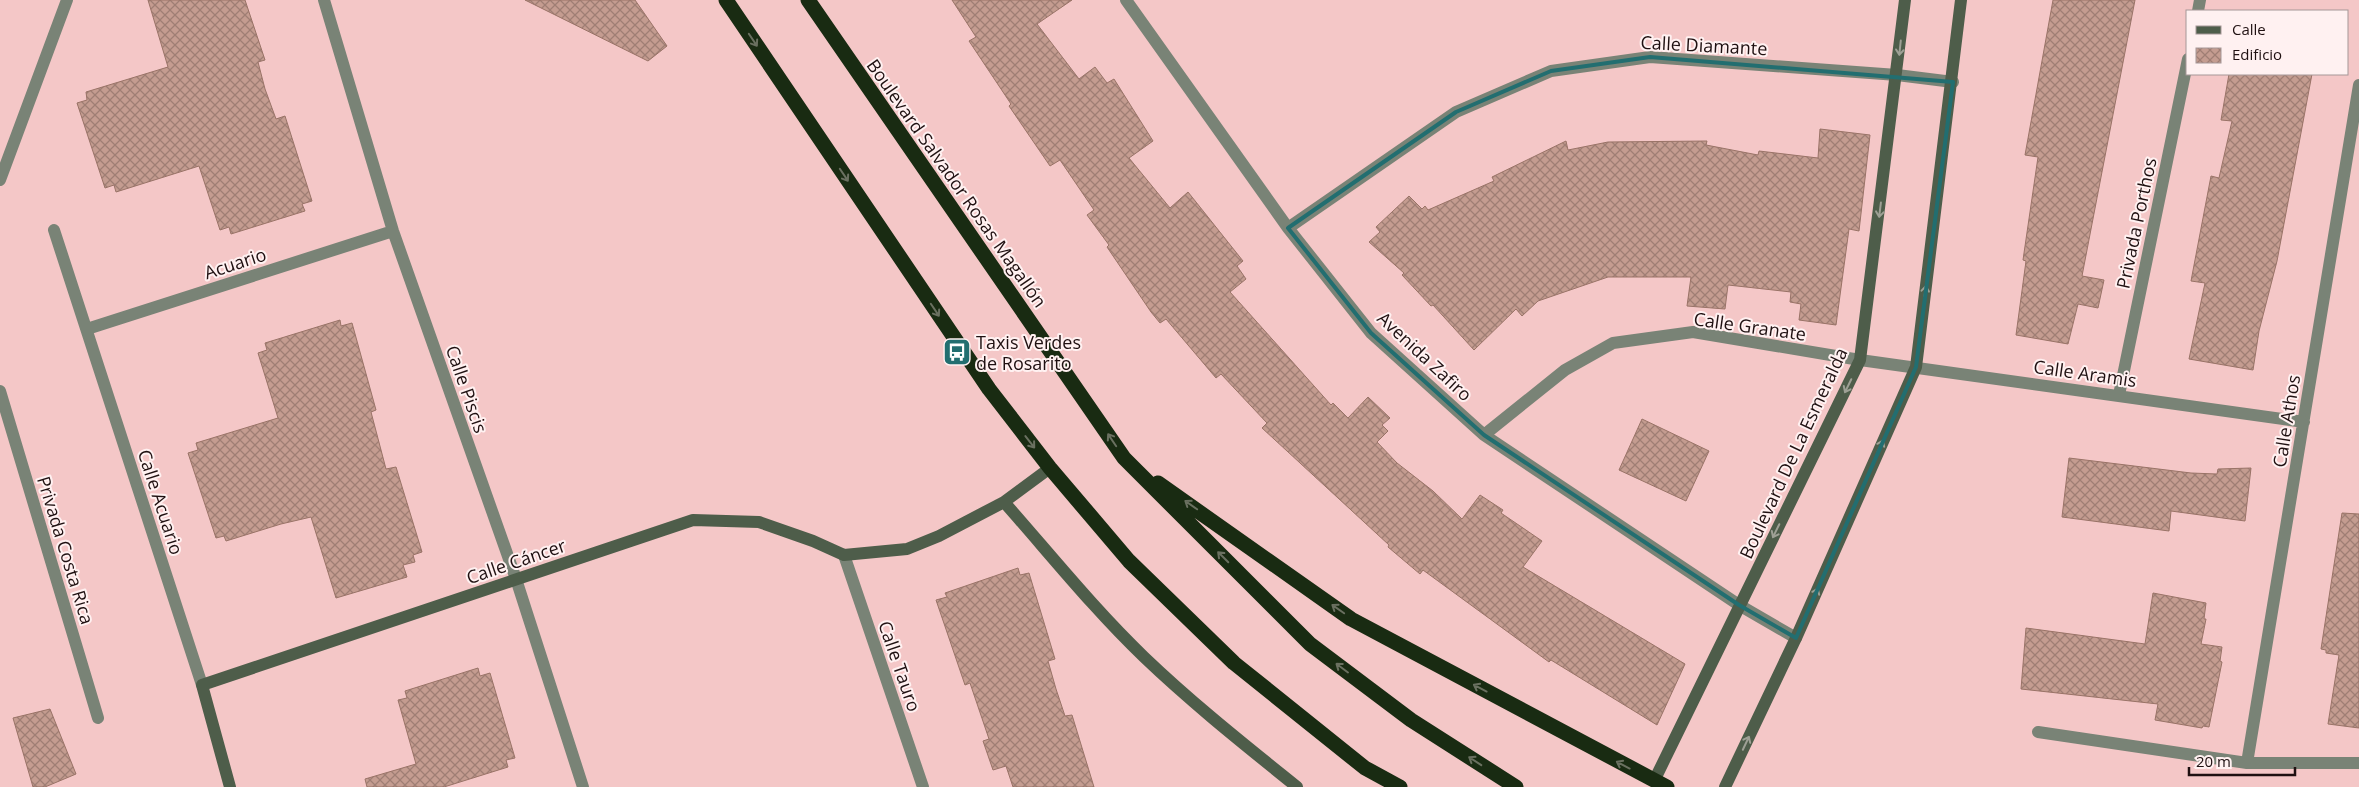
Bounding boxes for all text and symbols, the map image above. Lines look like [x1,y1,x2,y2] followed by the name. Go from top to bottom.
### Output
[2186,10,2349,75] legend
[2232,19,2266,39] text: Calle
[1640,30,1768,60] street label: Calle Diamante
[748,33,758,47] one-way arrow
[1895,40,1905,56] one-way arrow
[2232,44,2282,64] text: Edificio
[862,54,1052,312] street label: Boulevard Salvador Rosas Magallón
[2110,155,2162,291] street label: Privada Porthos
[839,168,849,182] one-way arrow
[1874,201,1884,217] one-way arrow
[201,242,269,284] street label: Acuario
[1921,285,1931,301] one-way arrow
[930,302,940,316] one-way arrow
[1373,306,1477,406] street label: Avenida Zafiro
[1692,306,1808,346] street label: Calle Granate
[976,330,1081,375] place label: Taxis Verdes de Rosarito
[942,337,972,367] bus stop icon: Taxis Verdes de Rosarito
[441,342,493,436] street label: Calle Piscis
[1733,344,1853,562] street label: Boulevard De La Esmeralda
[2032,354,2138,392] street label: Calle Aramis
[2267,373,2305,469] street label: Calle Athos
[1843,378,1853,393] one-way arrow
[1107,433,1117,447] one-way arrow
[1024,435,1035,448] one-way arrow
[1876,440,1886,455] one-way arrow
[133,446,189,558] street label: Calle Acuario
[32,473,100,627] street label: Privada Costa Rica
[1185,500,1198,511] one-way arrow
[1771,523,1780,538] one-way arrow
[463,533,570,589] street label: Calle Cáncer
[1217,551,1230,563] one-way arrow
[1810,588,1820,603] one-way arrow
[1331,604,1345,614] one-way arrow
[873,617,927,715] street label: Calle Tauro
[1335,663,1349,673] one-way arrow
[1473,683,1488,692] one-way arrow
[1742,736,1751,751] one-way arrow
[2189,744,2295,776] scale bar
[2196,751,2231,771] text: 20 m
[1469,756,1483,766] one-way arrow
[1616,760,1631,770] one-way arrow

